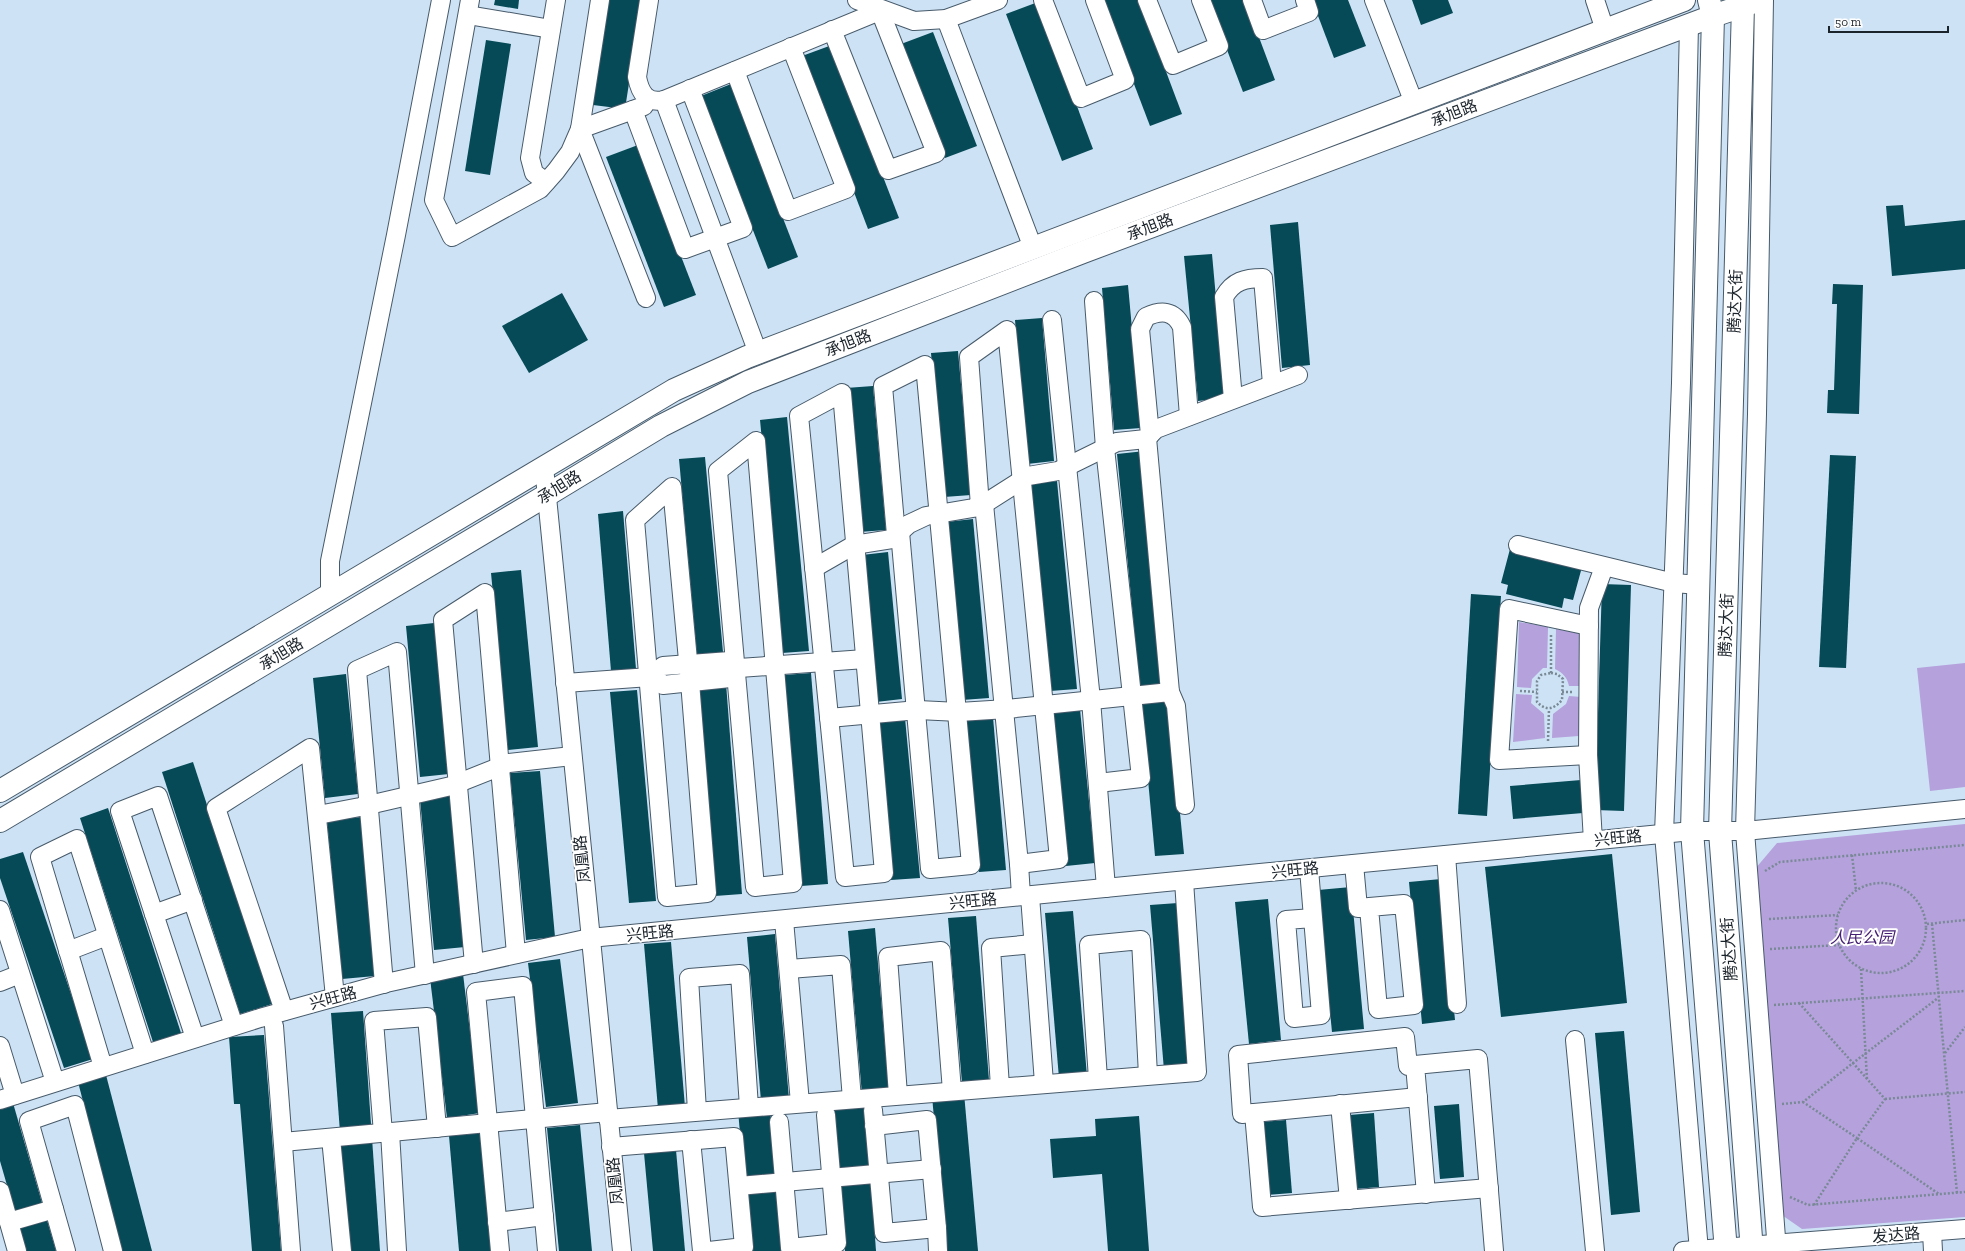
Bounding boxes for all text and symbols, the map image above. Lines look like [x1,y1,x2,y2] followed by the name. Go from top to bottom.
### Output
[1829,8,1948,34] scale bar
[1835,15,1862,29] text: 50 m
[1428,96,1480,130] street label: 承旭路
[1124,210,1176,244] street label: 承旭路
[1724,269,1746,333] street label: 腾达大街
[822,326,874,360] street label: 承旭路
[534,466,584,508] street label: 承旭路
[1715,593,1737,657] street label: 腾达大街
[256,633,306,675] street label: 承旭路
[1593,826,1643,850] street label: 兴旺路
[570,834,594,884] street label: 凤凰路
[1270,858,1320,882] street label: 兴旺路
[948,889,998,913] street label: 兴旺路
[1717,916,1741,982] street label: 腾达大街
[625,921,675,945] street label: 兴旺路
[1830,928,1896,947] park label: 人民公园
[307,983,359,1013] street label: 兴旺路
[603,1156,627,1206] street label: 凤凰路
[1871,1223,1921,1247] street label: 发达路

